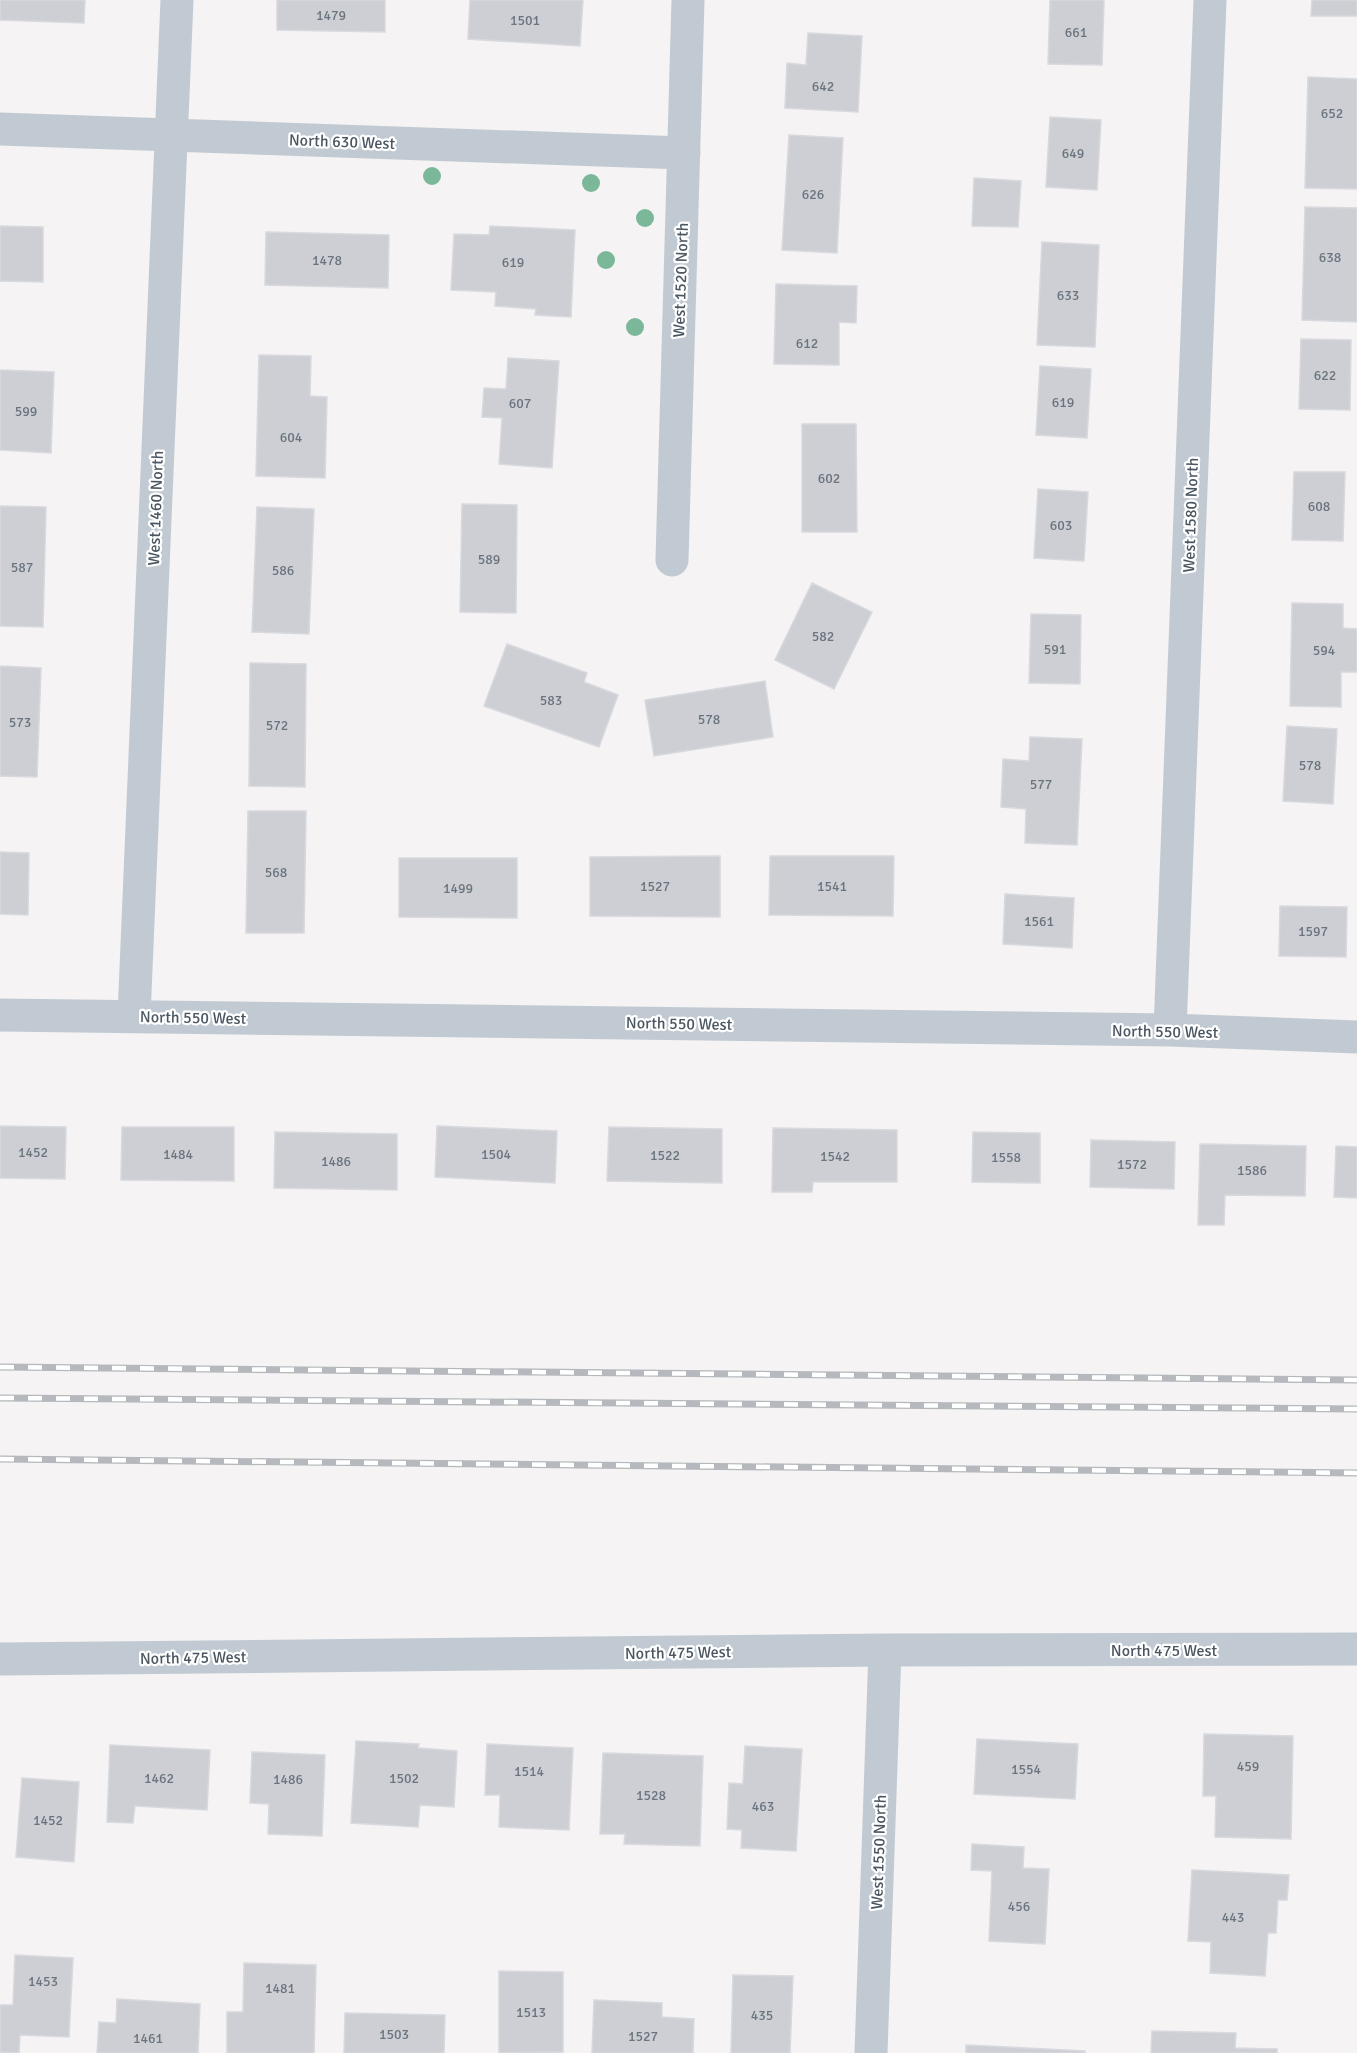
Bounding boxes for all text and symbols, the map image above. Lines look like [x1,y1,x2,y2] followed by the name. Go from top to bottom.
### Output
[316,7,346,24] house number: 1479
[510,12,540,29] house number: 1501
[1065,24,1087,41] house number: 661
[812,78,834,95] house number: 642
[1321,105,1343,122] house number: 652
[289,130,396,154] street label: North 630 West
[1062,145,1084,162] house number: 649
[802,186,824,203] house number: 626
[669,222,693,338] street label: West 1520 North
[1319,249,1341,266] house number: 638
[312,252,342,269] house number: 1478
[502,254,524,271] house number: 619
[1057,287,1079,304] house number: 633
[796,335,818,352] house number: 612
[1314,367,1336,384] house number: 622
[1052,394,1074,411] house number: 619
[509,395,531,412] house number: 607
[15,403,37,420] house number: 599
[280,429,303,446] house number: 604
[144,450,168,566] street label: West 1460 North
[1179,457,1203,573] street label: West 1580 North
[818,470,840,487] house number: 602
[1308,498,1330,515] house number: 608
[1050,517,1072,534] house number: 603
[478,551,500,568] house number: 589
[11,559,33,576] house number: 587
[272,562,294,579] house number: 586
[812,628,834,645] house number: 582
[1044,641,1066,658] house number: 591
[1313,642,1336,659] house number: 594
[540,692,562,709] house number: 583
[698,711,720,728] house number: 578
[9,714,31,731] house number: 573
[266,717,288,734] house number: 572
[1299,757,1321,774] house number: 578
[1030,776,1052,793] house number: 577
[265,864,287,881] house number: 568
[640,878,670,895] house number: 1527
[817,878,847,895] house number: 1541
[443,880,473,897] house number: 1499
[1024,913,1054,930] house number: 1561
[1298,923,1328,940] house number: 1597
[140,1007,247,1029] street label: North 550 West
[626,1013,733,1035] street label: North 550 West
[1112,1021,1219,1043] street label: North 550 West
[18,1144,48,1161] house number: 1452
[163,1146,194,1163] house number: 1484
[481,1146,512,1163] house number: 1504
[650,1147,680,1164] house number: 1522
[820,1148,850,1165] house number: 1542
[991,1149,1021,1166] house number: 1558
[321,1153,351,1170] house number: 1486
[1117,1156,1147,1173] house number: 1572
[1237,1162,1267,1179] house number: 1586
[1111,1641,1218,1661] street label: North 475 West
[625,1642,732,1664] street label: North 475 West
[140,1647,247,1669] street label: North 475 West
[1237,1758,1259,1775] house number: 459
[1011,1761,1042,1778] house number: 1554
[514,1763,545,1780] house number: 1514
[144,1770,174,1787] house number: 1462
[389,1770,419,1787] house number: 1502
[273,1771,303,1788] house number: 1486
[636,1787,666,1804] house number: 1528
[867,1794,891,1910] street label: West 1550 North
[752,1798,774,1815] house number: 463
[33,1812,63,1829] house number: 1452
[1008,1898,1030,1915] house number: 456
[1222,1909,1244,1926] house number: 443
[28,1973,58,1990] house number: 1453
[265,1980,295,1997] house number: 1481
[516,2004,546,2021] house number: 1513
[751,2007,773,2024] house number: 435
[379,2026,409,2043] house number: 1503
[628,2028,658,2045] house number: 1527
[133,2030,163,2047] house number: 1461

